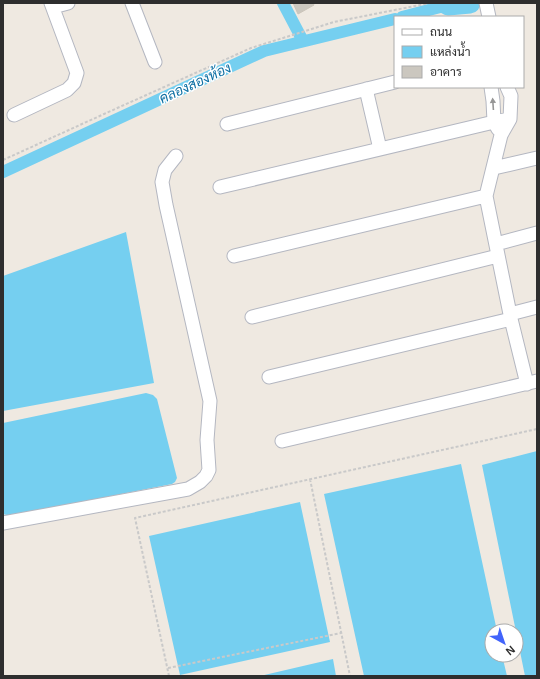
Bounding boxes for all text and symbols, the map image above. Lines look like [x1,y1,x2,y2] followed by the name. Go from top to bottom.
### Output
[394,16,524,88] legend
[430,25,453,39] text: ถนน
[430,41,470,59] text: แหล่งน้ำ
[157,59,233,107] water label: คลองสองห้อง
[430,65,462,79] text: อาคาร
[489,98,496,110] one-way arrow
[484,623,524,663] north arrow
[503,644,517,658] text: N

